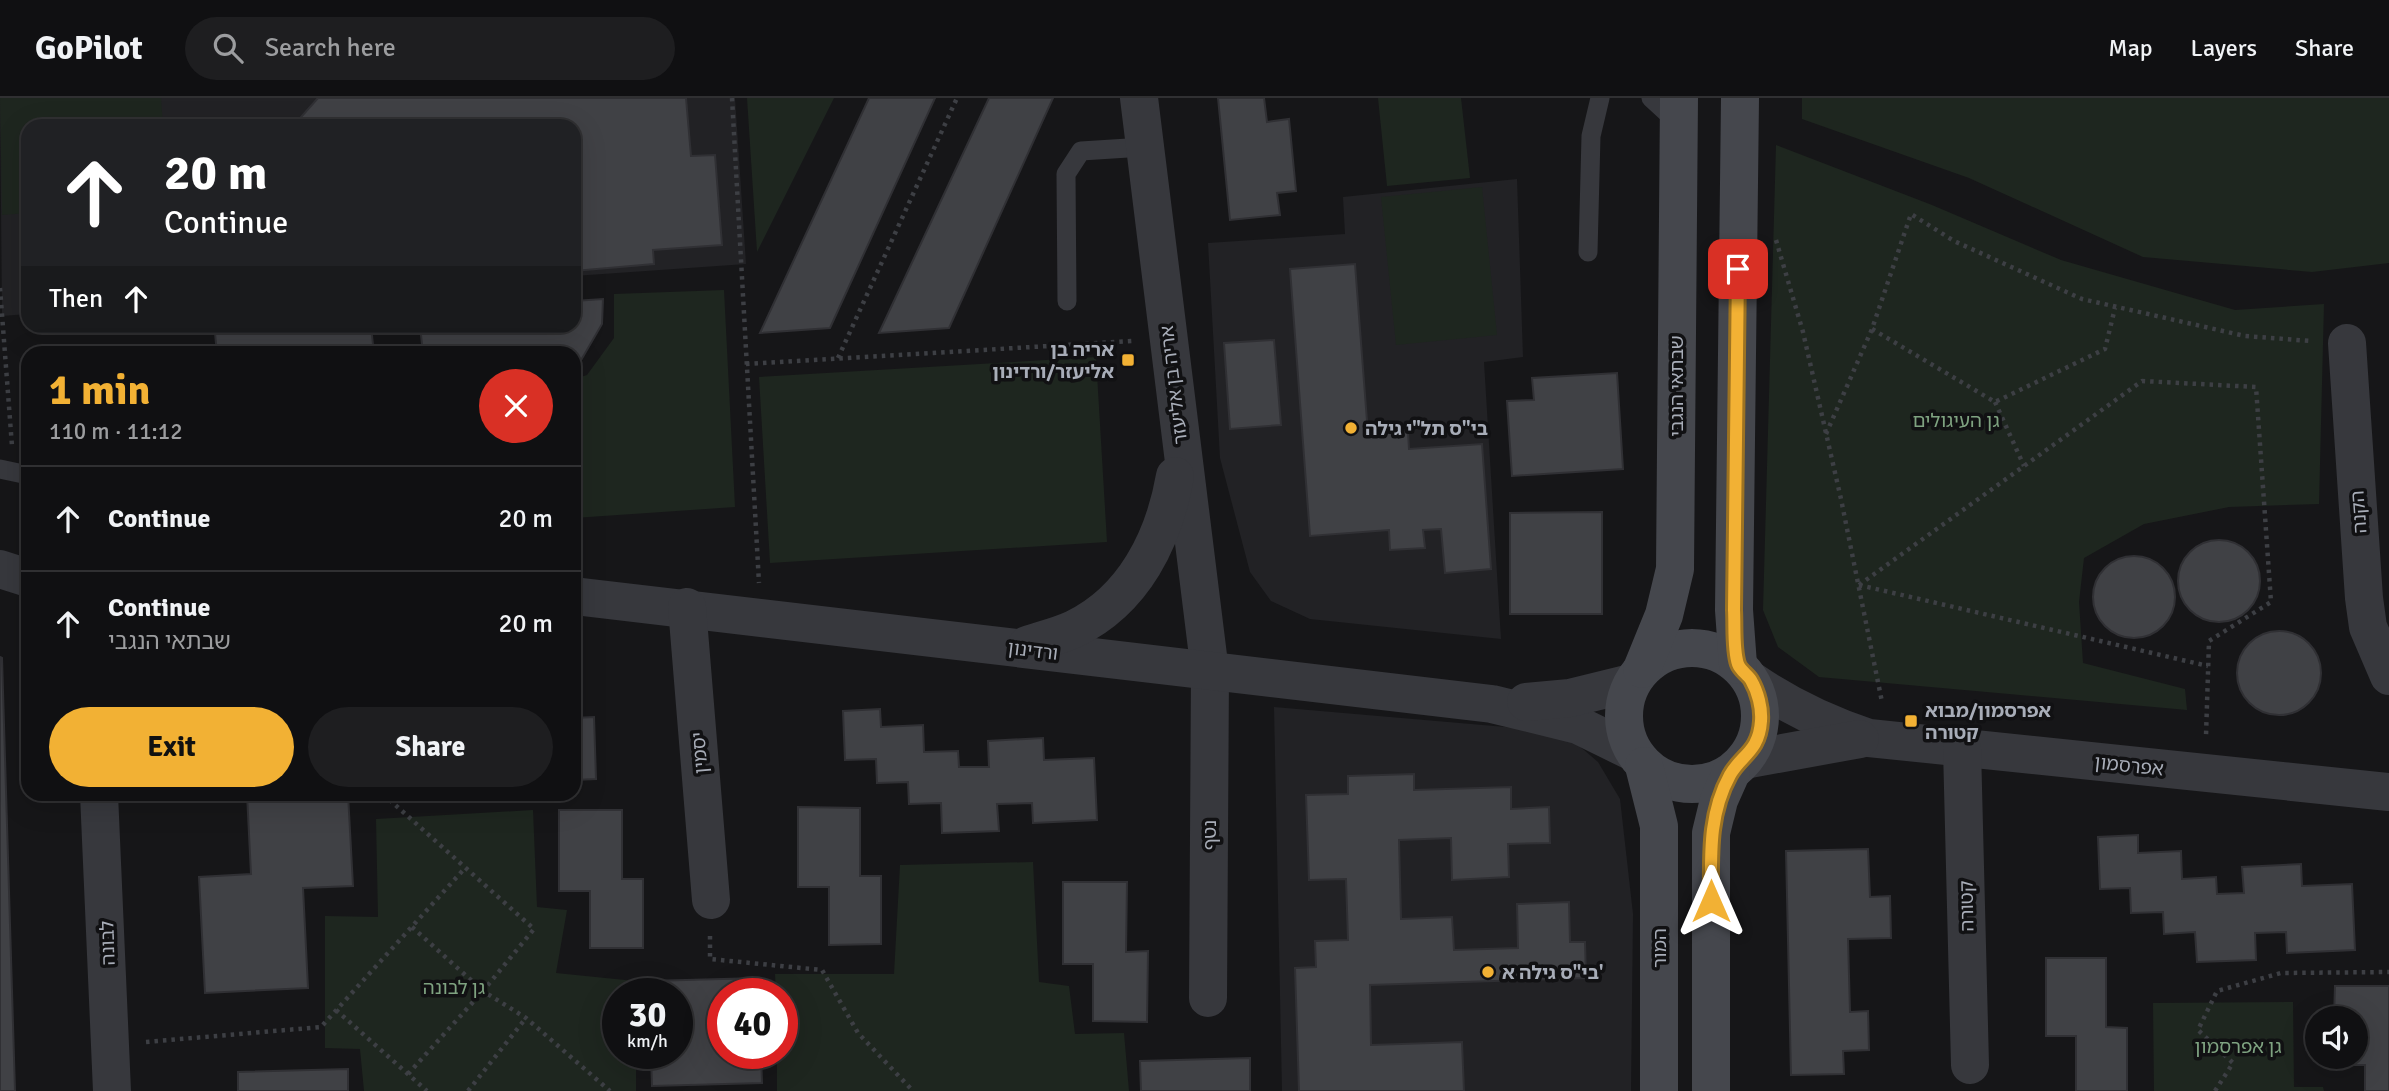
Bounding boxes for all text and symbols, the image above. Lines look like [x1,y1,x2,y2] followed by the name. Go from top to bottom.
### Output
[185,17,675,80] search box
[35,28,143,69] text: GoPilot
[209,29,247,67] icon: search
[265,32,396,64] text: Search here
[2108,33,2153,63] text: Map
[2191,33,2257,63] text: Layers
[2295,33,2354,63] text: Share
[164,143,267,203] text: 20 m
[49,147,140,238] icon: ahead
[164,203,288,242] text: Continue
[1708,239,1768,299] pin
[1719,250,1757,288] icon: arrive
[117,280,155,318] icon: ahead
[49,283,103,315] text: Then
[1155,324,1193,446] street label: אריה בן אליעזר
[1665,335,1689,437] street label: שבתאי הנגבי
[992,338,1114,384] place label: אריה בן אליעזר/ורדינון
[1120,352,1136,368] marker: אריה בן אליעזר/ורדינון
[49,365,150,416] text: 1 min
[479,369,553,443] button: close
[1912,409,2000,433] park label: גן העיגולים
[49,417,183,446] text: 110 m · 11:12
[1365,417,1488,441] place label: בי"ס תל"י גילה
[1343,420,1359,436] marker: בי"ס תל"י גילה
[2346,490,2372,534] street label: הקנה
[49,500,87,538] icon: ahead
[108,503,210,535] text: Continue
[498,503,553,535] text: 20 m
[108,592,210,624] text: Continue
[49,605,87,643] icon: ahead
[498,608,553,640] text: 20 m
[108,627,231,656] text: שבתאי הנגבי
[1006,636,1059,666] street label: ורדינון
[1925,699,2051,745] place label: אפרסמון/מבוא קטורה
[49,707,294,787] button: Exit
[308,707,553,787] button: Share
[1903,713,1919,729] marker: אפרסמון/מבוא קטורה
[686,731,714,775] street label: יסמין
[2093,750,2165,782] street label: אפרסמון
[1198,820,1222,850] street label: נטף
[1674,864,1748,938] position arrow
[1955,880,1979,932] street label: קטורה
[95,920,121,966] street label: לבונה
[1648,928,1672,968] street label: המור
[1502,961,1603,985] place label: בי"ס גילה א'
[1480,964,1496,980] marker: בי"ס גילה א'
[423,976,485,1000] park label: גן לבונה
[707,978,798,1069] speed limit sign: 40
[629,993,666,1036] text: 30
[2305,1006,2368,1069] map controls
[2305,1006,2368,1069] button: sound
[627,1030,668,1052] text: km/h
[2194,1035,2282,1059] park label: גן אפרסמון

